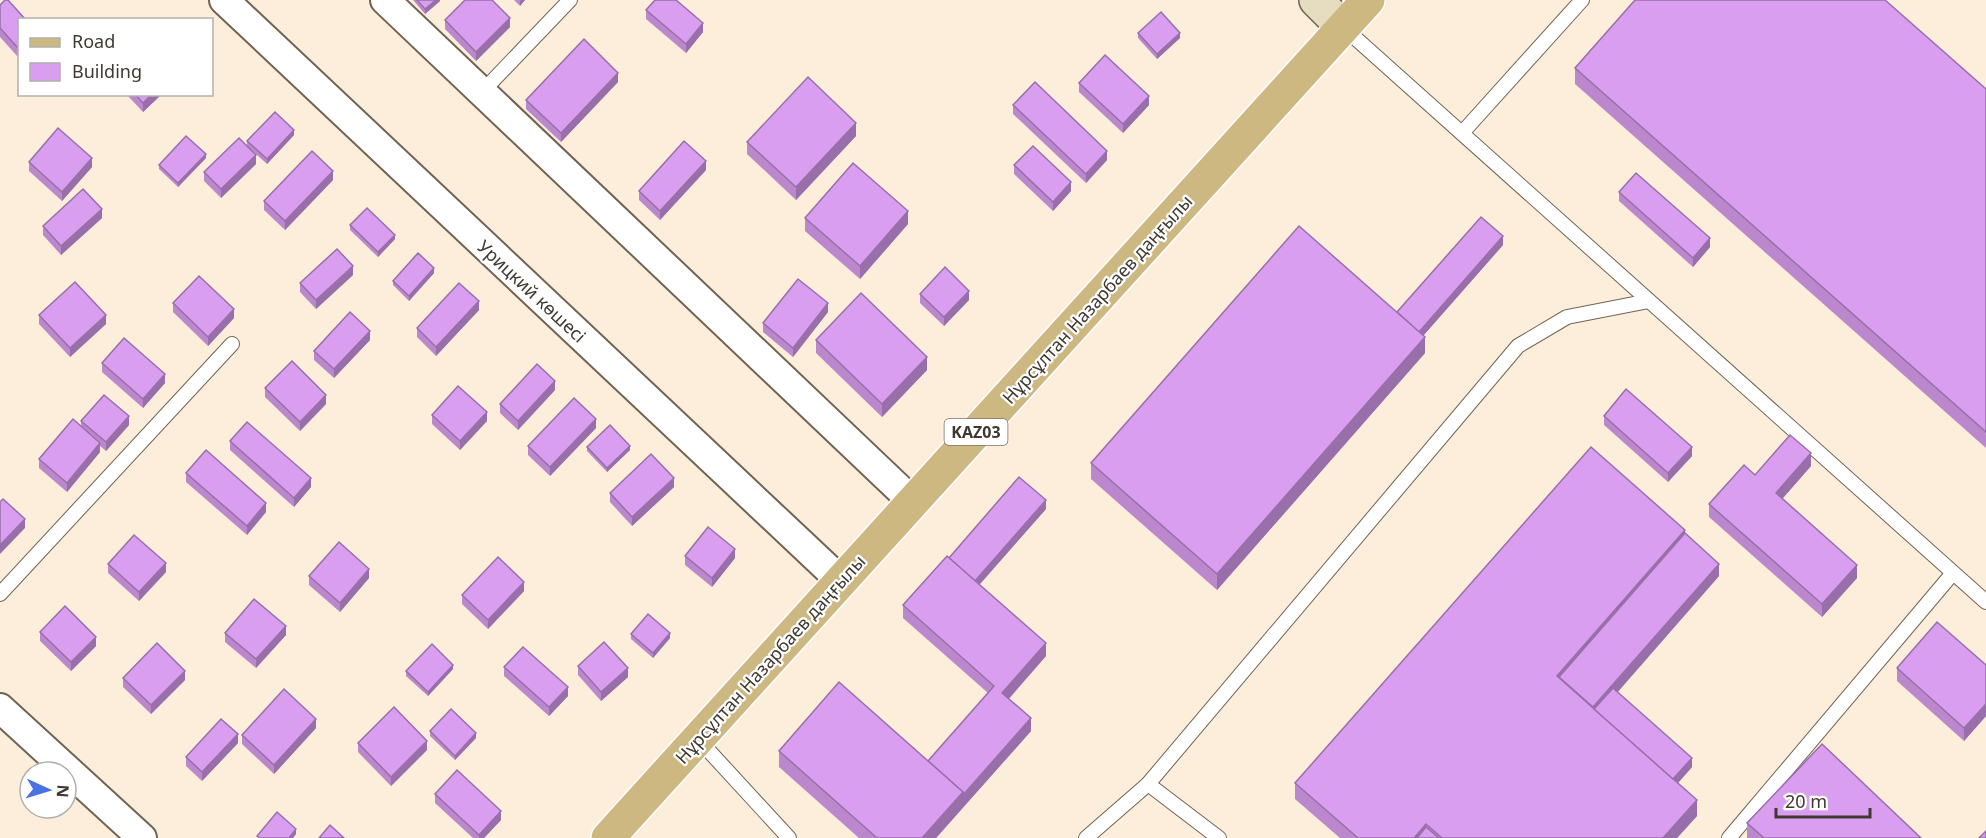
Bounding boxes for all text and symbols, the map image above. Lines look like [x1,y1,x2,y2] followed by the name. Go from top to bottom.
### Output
[18,18,213,96] legend
[72,29,115,53] text: Road
[72,59,142,83] text: Building
[997,189,1197,409] street label: Нұрсұлтан Назарбаев даңғылы
[473,234,591,348] street label: Урицкий көшесі
[944,419,1008,445] road number: KАZ03
[670,549,870,769] street label: Нұрсұлтан Назарбаев даңғылы
[18,760,78,820] north arrow
[1776,781,1870,819] scale bar
[52,784,74,798] text: N
[1785,789,1827,813] text: 20 m

